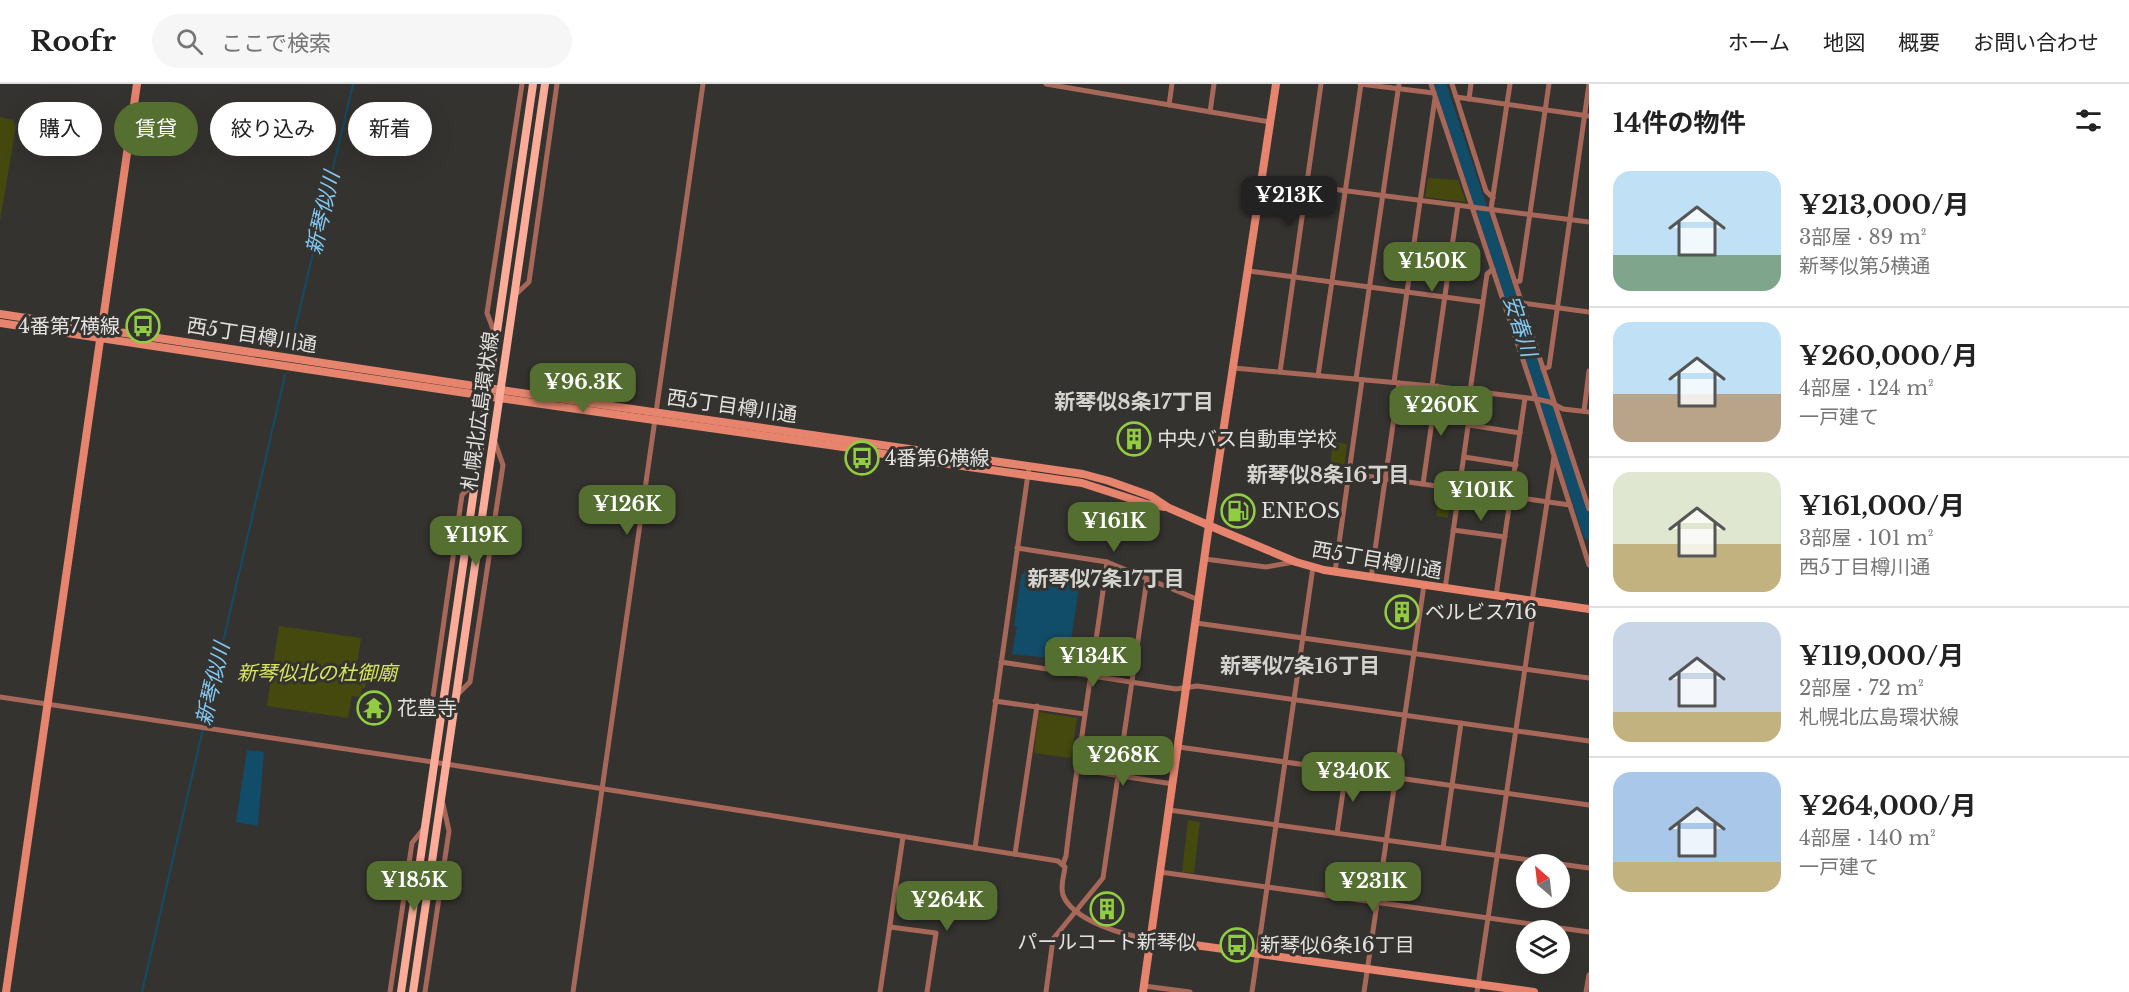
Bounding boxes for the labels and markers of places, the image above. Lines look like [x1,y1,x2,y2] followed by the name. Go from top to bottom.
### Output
[1247,176,1331,227] pin: ¥213K
[1390,242,1474,293] pin: ¥150K
[125,308,161,344] bus stop icon: 4番第7横線
[18,314,120,338] place label: 4番第7横線
[534,363,632,414] pin: ¥96.3K
[1399,386,1483,437] pin: ¥260K
[1116,421,1152,457] building icon: 中央バス自動車学校
[1157,427,1337,451] place label: 中央バス自動車学校
[844,440,880,476] bus stop icon: 4番第6横線
[885,446,990,470] place label: 4番第6横線
[1439,471,1523,522] pin: ¥101K
[585,485,669,536] pin: ¥126K
[1220,493,1256,529] fuel station icon: ENEOS
[1261,499,1340,523] place label: ENEOS
[1072,502,1156,553] pin: ¥161K
[434,516,518,567] pin: ¥119K
[1384,594,1420,630] building icon: ベルビス716
[1425,600,1537,624] place label: ベルビス716
[1051,637,1135,688] pin: ¥134K
[356,690,392,726] temple icon: 花豊寺
[397,696,457,720] place label: 花豊寺
[1081,736,1165,787] pin: ¥268K
[1311,752,1395,803] pin: ¥340K
[372,861,456,912] pin: ¥185K
[1331,862,1415,913] pin: ¥231K
[905,881,989,932] pin: ¥264K
[1089,891,1125,927] building icon: パールコート新琴似
[1219,927,1255,963] bus stop icon: 新琴似6条16丁目
[1017,930,1197,954] place label: パールコート新琴似
[1260,933,1415,957] place label: 新琴似6条16丁目

